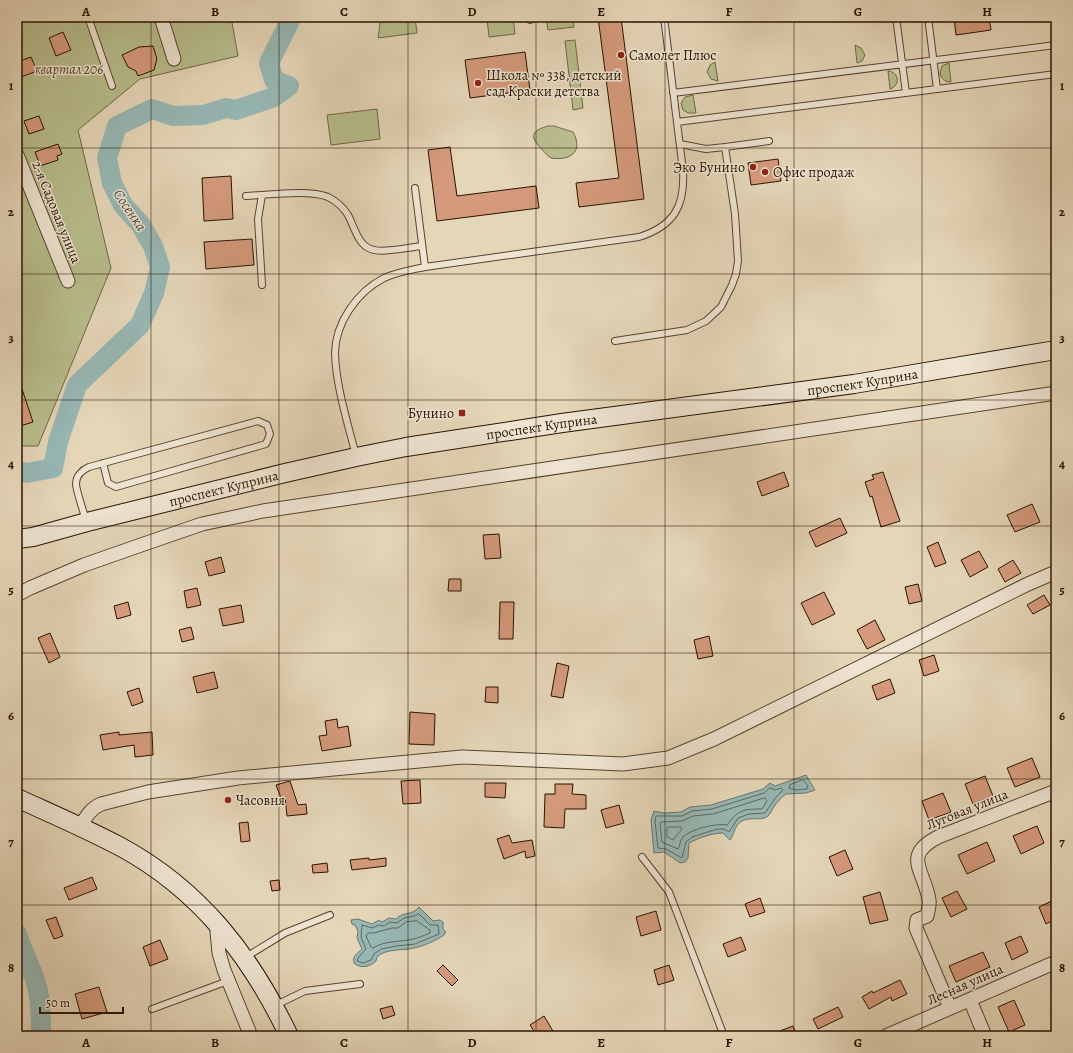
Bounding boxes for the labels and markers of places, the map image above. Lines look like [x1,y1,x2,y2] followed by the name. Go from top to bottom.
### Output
[629,46,716,65] place label: Самолет Плюс
[616,50,626,60] marker: Самолет Плюс
[486,66,621,101] place label: Школа № 338, детский сад Краски детства
[473,78,483,88] marker: Школа № 338, детский сад Краски детства
[673,158,745,177] place label: Эко Бунино
[748,162,758,172] marker: Эко Бунино
[773,163,855,182] place label: Офис продаж
[760,167,770,177] marker: Офис продаж
[408,404,454,423] place label: Бунино
[457,408,467,418] marker: Бунино
[236,791,285,810] place label: Часовня
[223,795,233,805] marker: Часовня

